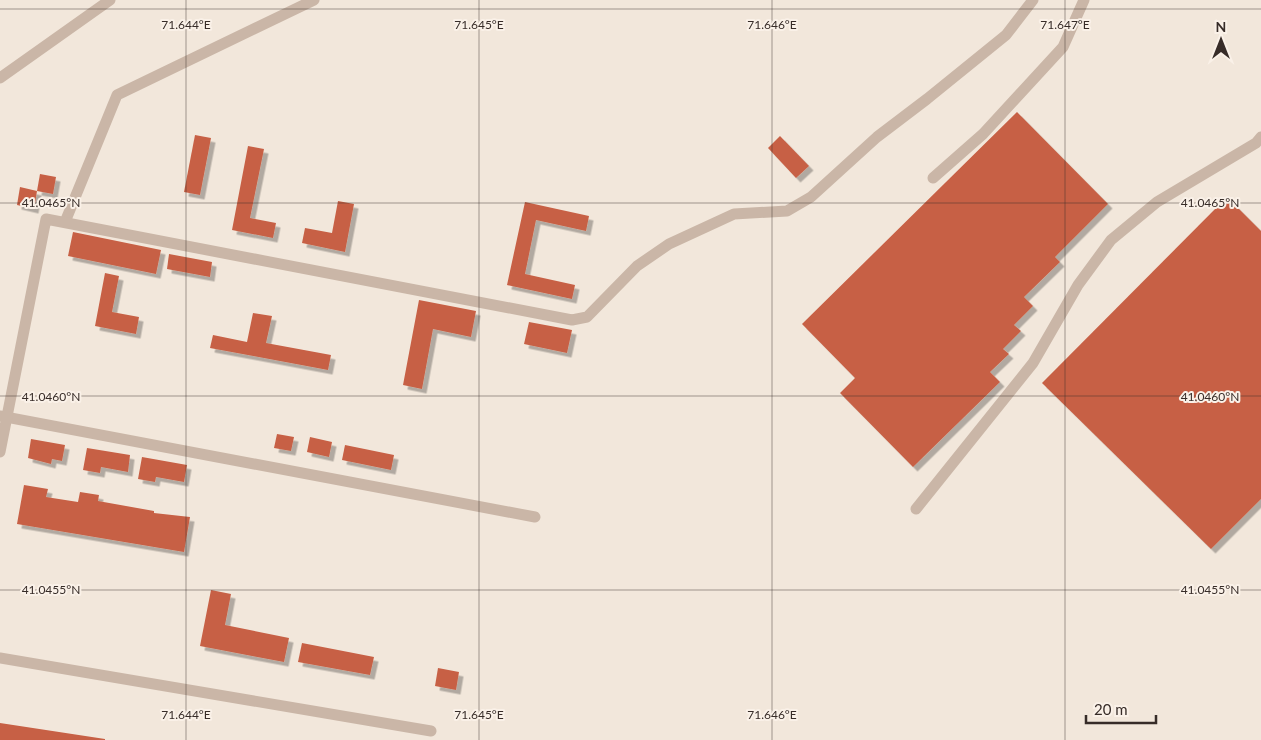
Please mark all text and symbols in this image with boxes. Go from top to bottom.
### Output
north arrow [1196,15,1246,65]
text: 71.644°E [161,17,211,32]
text: 71.645°E [454,17,504,32]
text: 71.646°E [747,17,797,32]
text: 71.647°E [1040,17,1090,32]
text: N [1216,18,1226,35]
text: 41.0465°N [22,195,80,210]
text: 41.0465°N [1181,195,1239,210]
text: 41.0460°N [22,389,80,404]
text: 41.0460°N [1181,389,1239,404]
text: 41.0455°N [22,582,80,597]
text: 41.0455°N [1181,582,1239,597]
scale bar [1086,692,1156,724]
text: 20 m [1094,700,1128,718]
text: 71.644°E [161,707,211,722]
text: 71.645°E [454,707,504,722]
text: 71.646°E [747,707,797,722]

